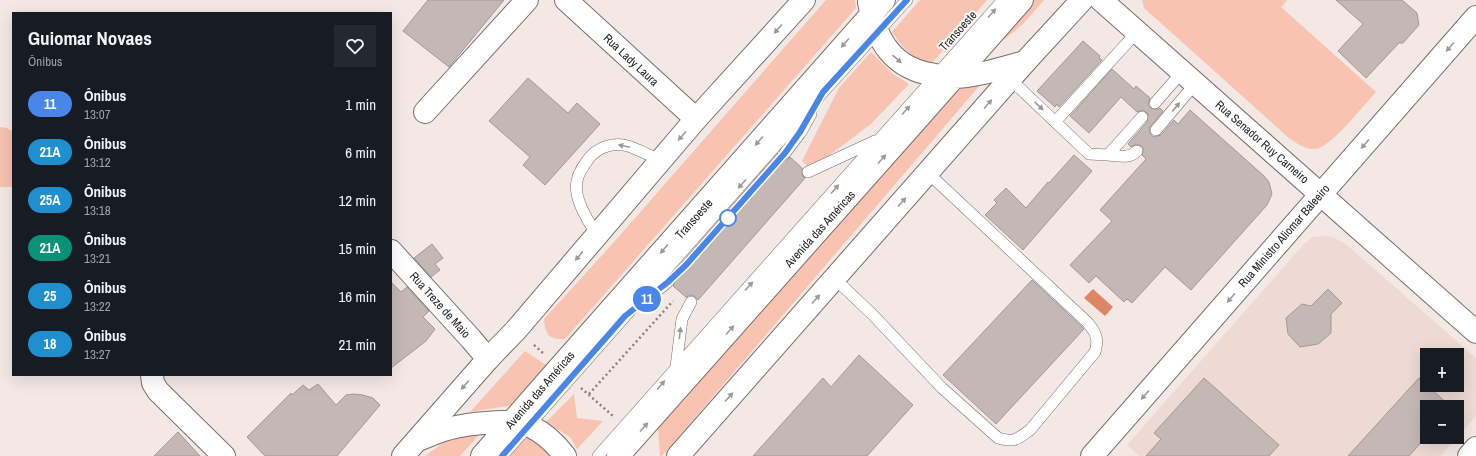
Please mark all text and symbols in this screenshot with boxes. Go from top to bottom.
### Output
street label: Transoeste [936,7,980,55]
one-way arrow [987,8,997,18]
one-way arrow [773,24,783,34]
text: Guiomar Novaes [28,25,152,51]
button: heart [334,25,376,67]
street label: Rua Lady Laura [600,30,662,90]
one-way arrow [841,38,850,49]
one-way arrow [1446,41,1455,52]
text: Ônibus [28,53,62,70]
one-way arrow [892,55,903,64]
text: Ônibus [84,85,126,106]
text: 1 min [345,94,376,115]
text: 11 [44,95,56,113]
street label: Rua Senador Ruy Carneiro [1212,97,1312,187]
one-way arrow [983,99,992,110]
one-way arrow [1033,101,1044,110]
one-way arrow [1171,101,1180,112]
text: 13:07 [84,106,111,123]
one-way arrow [901,106,910,115]
one-way arrow [677,130,686,141]
text: Ônibus [84,133,126,154]
one-way arrow [755,136,764,146]
one-way arrow [1360,139,1369,150]
text: 6 min [345,142,376,163]
text: 21A [39,143,61,161]
one-way arrow [618,143,630,149]
text: 13:12 [84,154,111,171]
one-way arrow [877,154,886,165]
one-way arrow [737,179,746,190]
text: Ônibus [84,181,126,202]
street label: Rua Ministro Aliomar Baleeiro [1235,181,1333,291]
one-way arrow [831,184,840,194]
street label: Avenida das Américas [780,187,859,272]
text: 12 min [338,190,376,211]
text: 25A [39,191,61,209]
street label: Transoeste [672,195,716,243]
one-way arrow [897,197,906,207]
text: 13:18 [84,202,111,219]
unlabelled marker [719,209,737,227]
text: Ônibus [84,229,126,250]
text: 15 min [338,238,376,259]
text: 21A [39,239,61,257]
one-way arrow [660,244,669,253]
text: 13:21 [84,250,111,267]
one-way arrow [575,251,584,261]
street label: Rua Treze de Maio [406,269,474,341]
text: Ônibus [84,277,126,298]
one-way arrow [744,281,753,291]
text: 16 min [338,286,376,307]
line badge: 11 [629,286,665,312]
text: 25 [44,287,56,305]
text: 11 [641,290,653,308]
one-way arrow [1226,292,1235,303]
one-way arrow [811,294,820,305]
text: 13:22 [84,298,111,315]
text: Ônibus [84,325,126,346]
one-way arrow [726,325,735,335]
one-way arrow [677,327,683,339]
text: 21 min [338,334,376,355]
text: 18 [44,335,56,353]
text: 13:27 [84,346,111,363]
street label: Avenida das Américas [501,348,578,433]
map controls [1420,348,1464,444]
button: + [1420,348,1464,392]
one-way arrow [656,379,665,390]
one-way arrow [461,380,470,390]
one-way arrow [725,391,734,402]
one-way arrow [1141,391,1150,400]
button: − [1420,400,1464,444]
one-way arrow [639,422,649,432]

